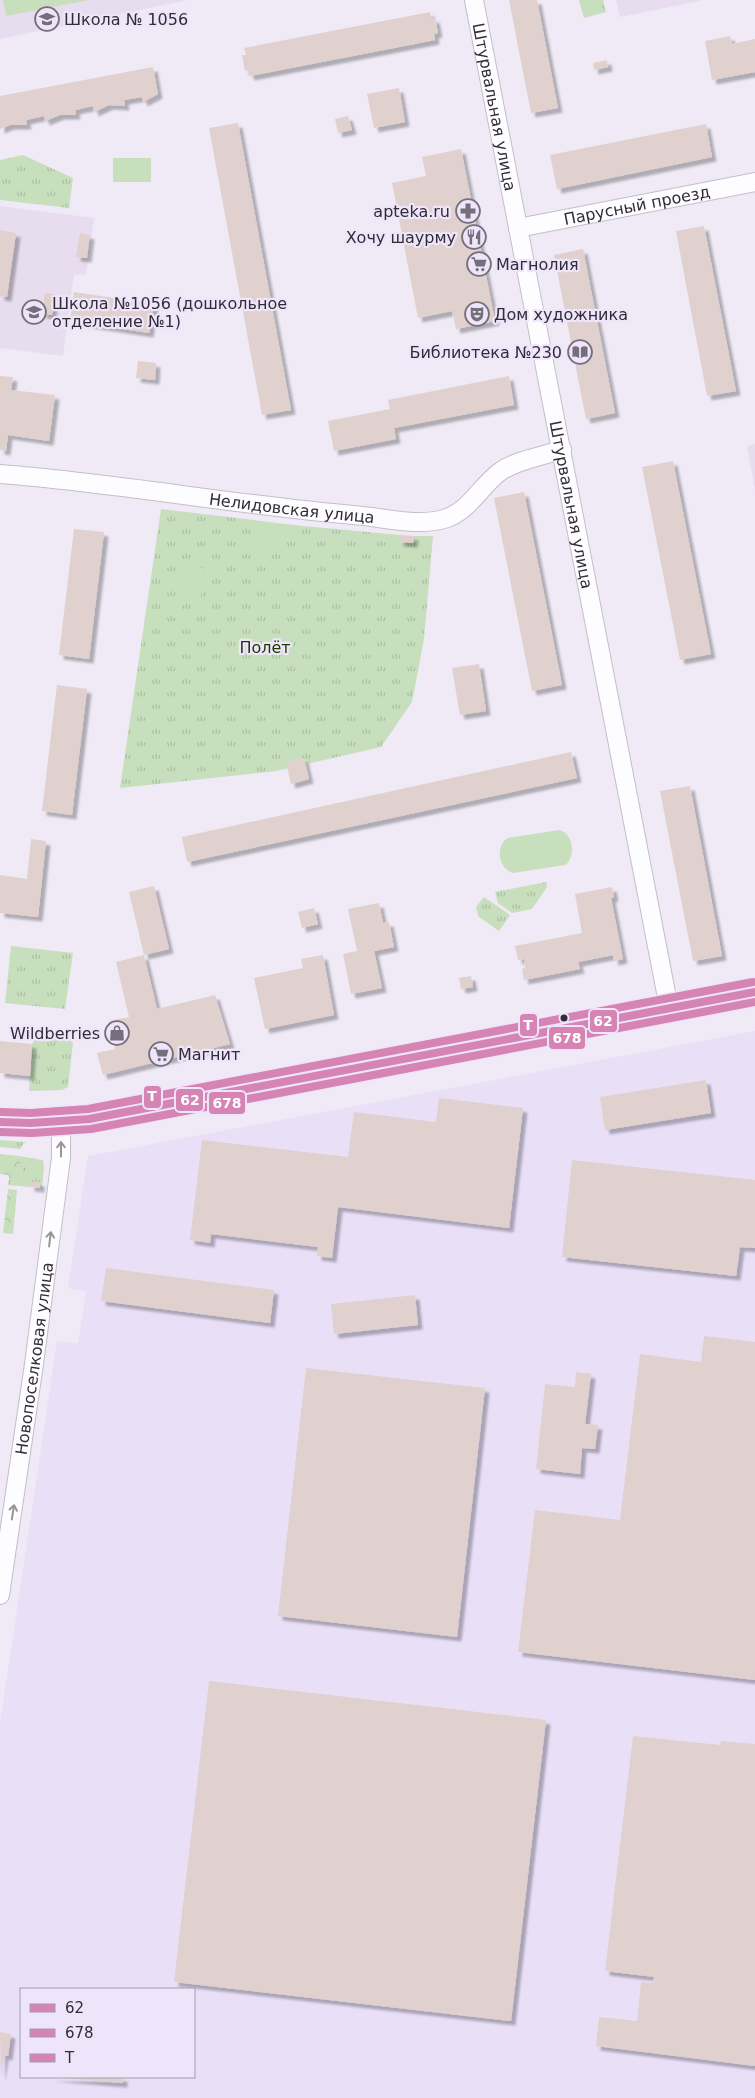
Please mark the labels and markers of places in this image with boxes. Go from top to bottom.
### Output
school or university icon: Школа № 1056 [34,6,60,32]
place label: Школа № 1056 [64,10,188,29]
pharmacy icon: apteka.ru [455,198,481,224]
place label: apteka.ru [373,202,450,221]
restaurant icon: Хочу шаурму [461,224,487,250]
place label: Хочу шаурму [346,228,456,247]
supermarket icon: Магнолия [466,251,492,277]
place label: Магнолия [496,255,579,274]
place label: Школа №1056 (дошкольное отделение №1) [52,294,287,331]
school or university icon: Школа №1056 (дошкольное отделение №1) [21,299,47,325]
theatre icon: Дом художника [464,301,490,327]
place label: Дом художника [494,305,628,324]
library icon: Библиотека №230 [567,339,593,365]
place label: Библиотека №230 [409,343,562,362]
unlabelled marker [559,1013,569,1023]
shop icon: Wildberries [104,1020,130,1046]
place label: Wildberries [10,1024,100,1043]
supermarket icon: Магнит [148,1041,174,1067]
place label: Магнит [178,1045,240,1064]

